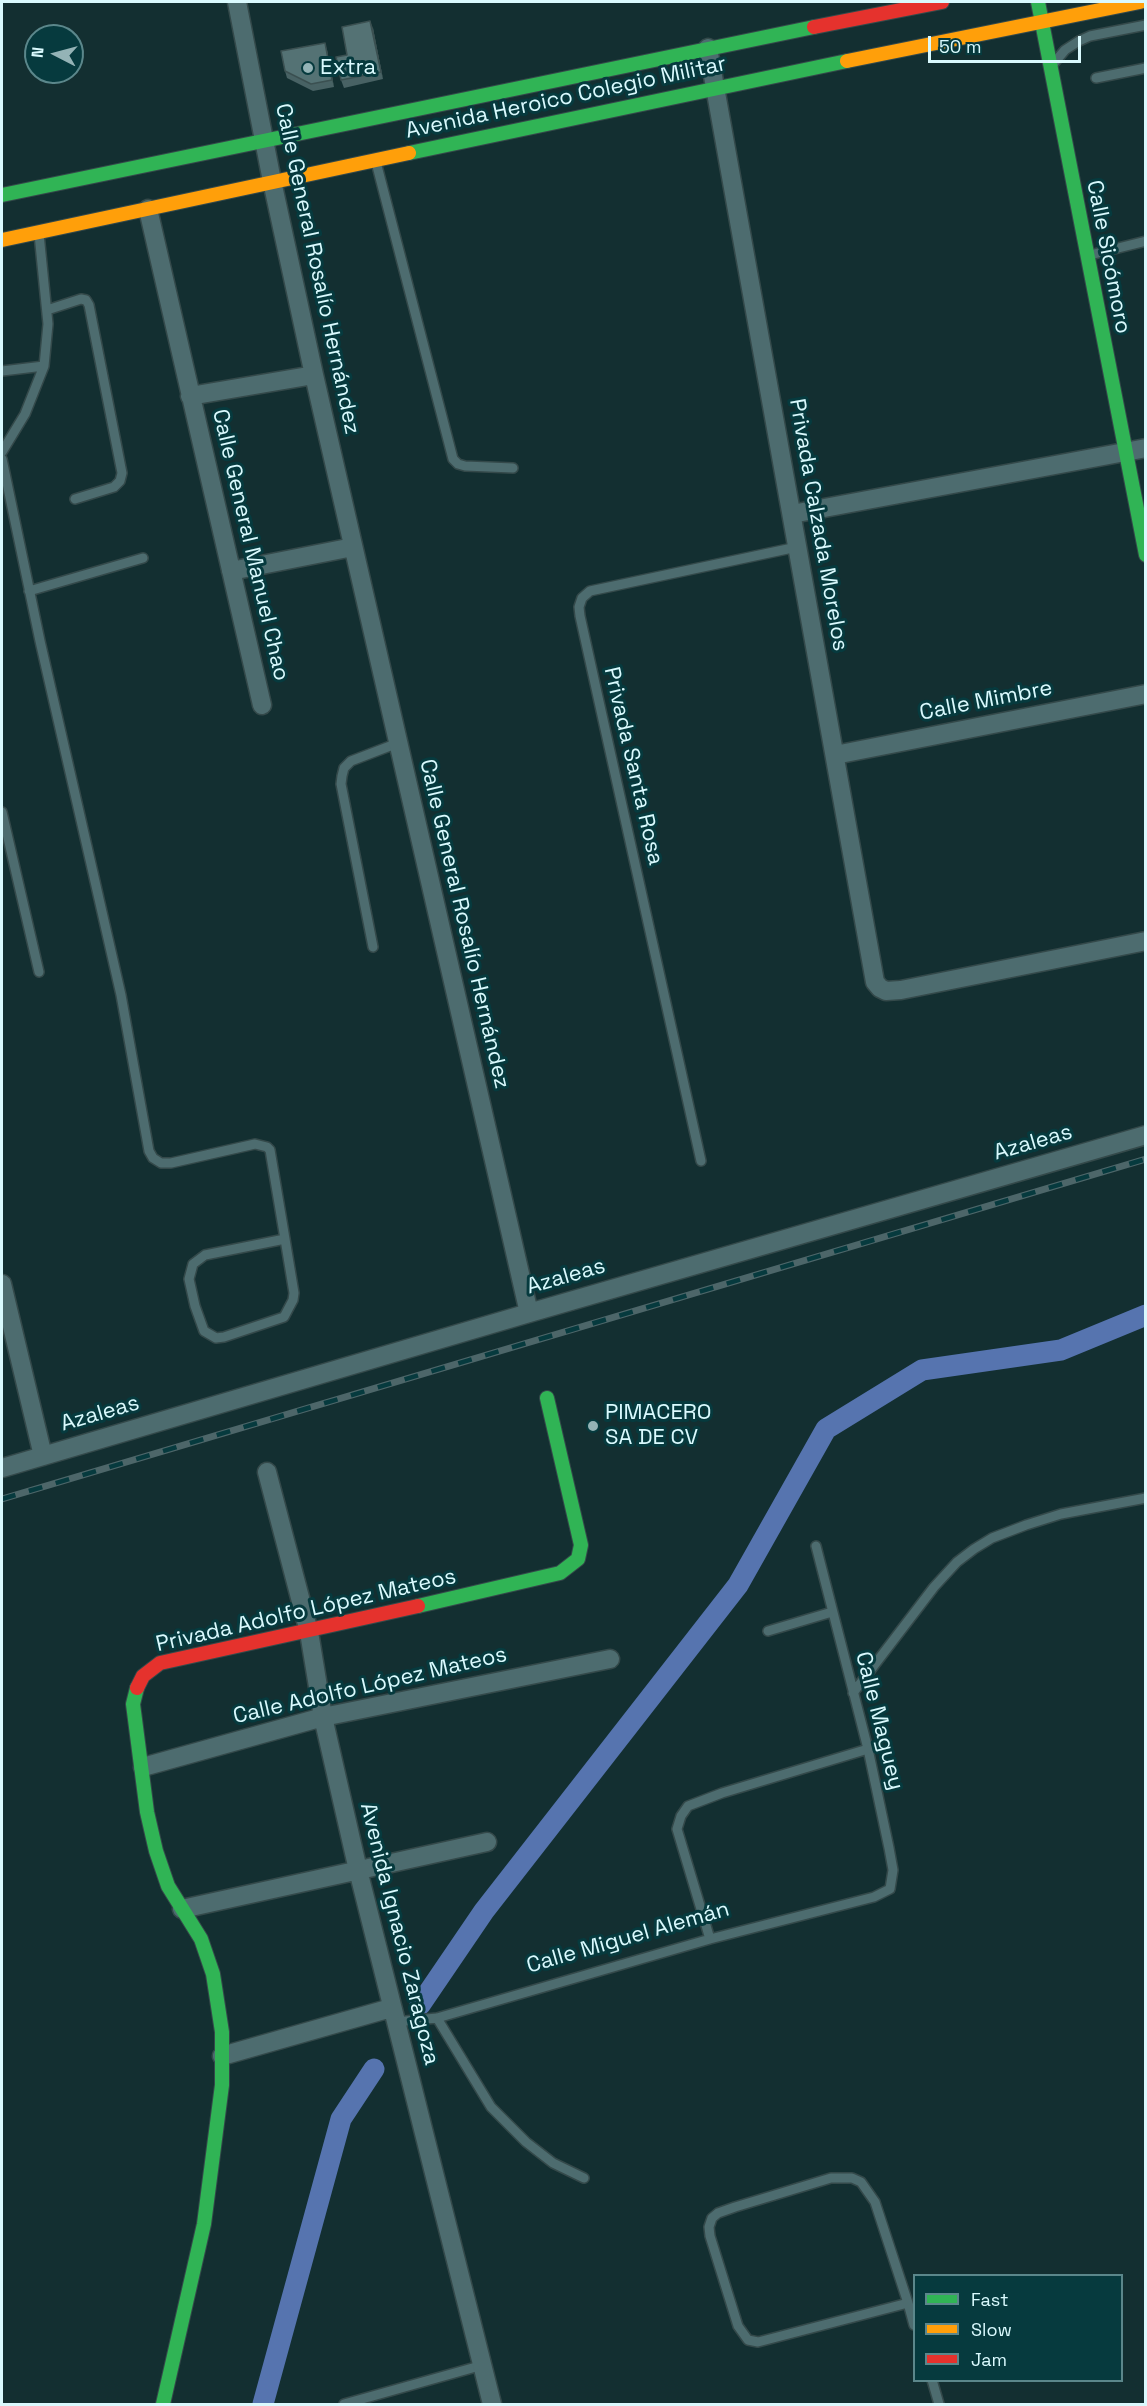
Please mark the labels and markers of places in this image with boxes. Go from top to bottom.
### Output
place label: Extra [320,55,376,81]
marker: Extra [301,61,315,75]
place label: PIMACERO SA DE CV [605,1400,711,1452]
marker: PIMACERO SA DE CV [586,1419,600,1433]

